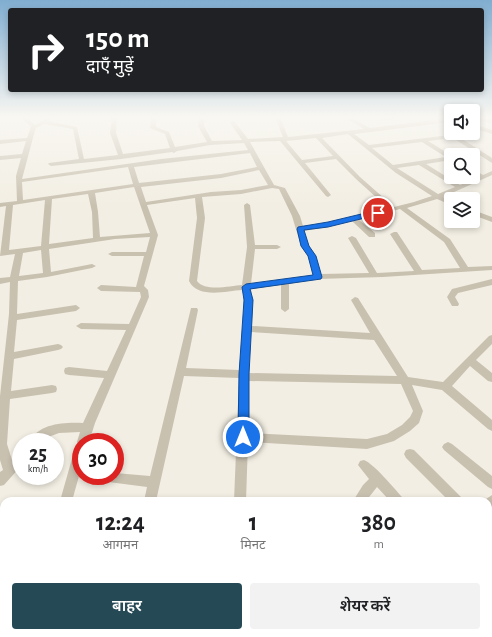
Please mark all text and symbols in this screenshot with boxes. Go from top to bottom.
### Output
icon: right [20,24,72,76]
text: 150 m [86,25,150,53]
text: दाएँ मुड़ें [86,58,134,76]
map controls [444,104,480,228]
button: sound [444,104,480,140]
button: search [444,148,480,184]
button: layers [444,192,480,228]
pin [361,196,395,230]
icon: arrive [367,202,389,224]
position arrow [222,416,264,458]
speed limit sign: 30 [72,433,124,485]
text: 25 [29,444,47,464]
text: km/h [28,464,48,474]
text: 12:24 [96,511,145,535]
text: 1 [249,511,257,535]
text: 380 [361,511,396,535]
text: m [374,538,384,551]
text: आगमन [103,539,138,552]
text: मिनट [241,539,266,552]
button: बाहर [12,583,242,629]
button: शेयर करें [250,583,480,629]

